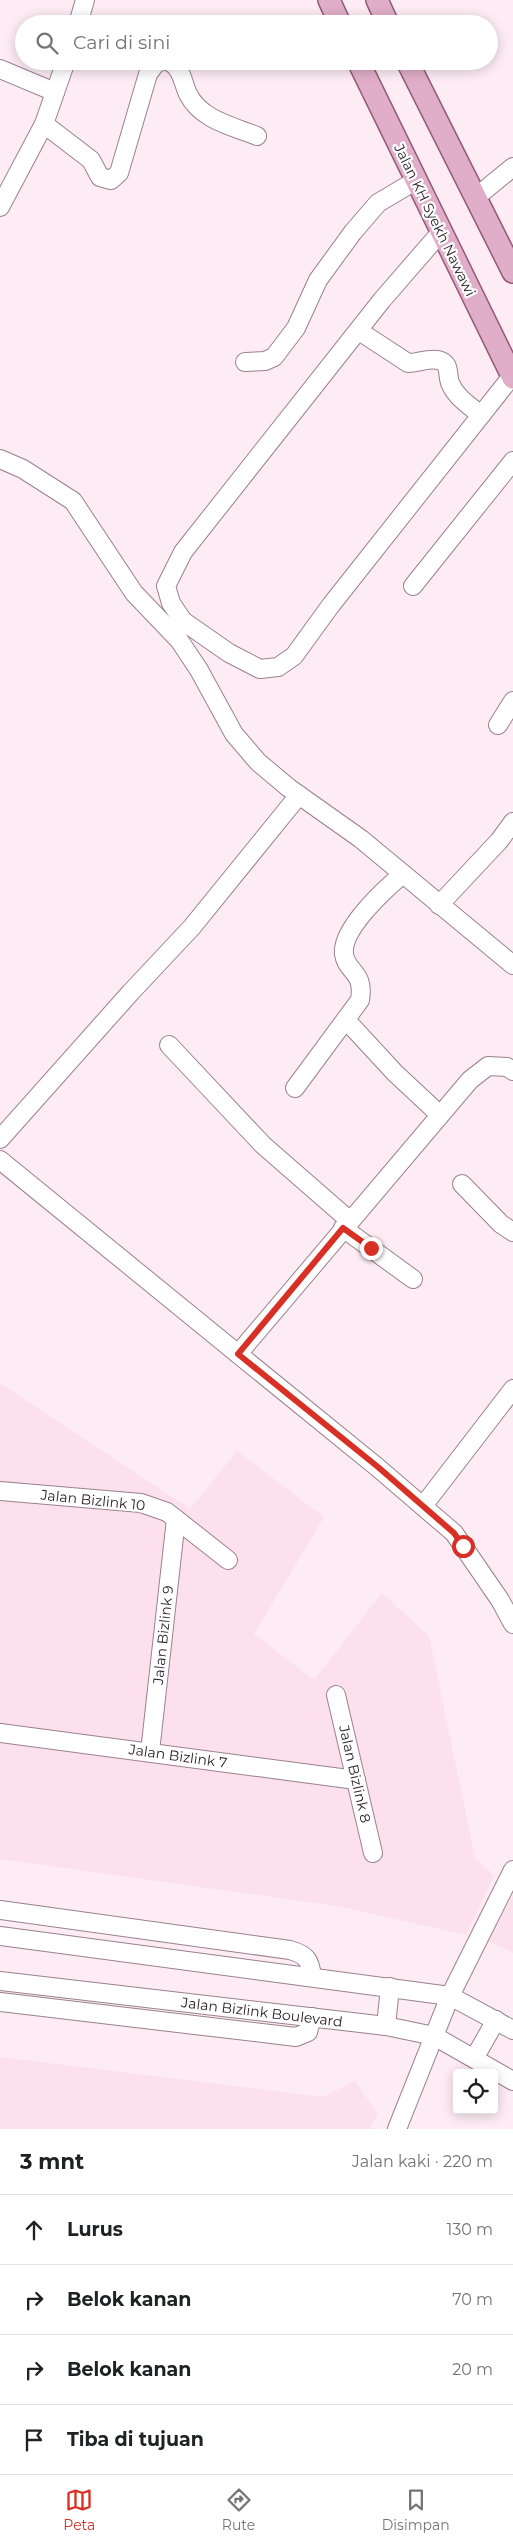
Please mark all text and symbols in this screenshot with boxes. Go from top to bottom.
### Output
search box [15,15,498,70]
icon: search [33,29,61,57]
text: Cari di sini [73,31,170,54]
street label: Jalan KH Syekh Nawawi [390,140,480,299]
route end [360,1237,383,1260]
street label: Jalan Bizlink 10 [39,1485,146,1514]
route start [452,1535,475,1558]
street label: Jalan Bizlink 9 [149,1585,177,1686]
street label: Jalan Bizlink 8 [335,1722,375,1825]
street label: Jalan Bizlink 7 [127,1740,228,1772]
street label: Jalan Bizlink Boulevard [179,1993,344,2031]
map controls [453,2069,498,2114]
button: locate [453,2069,498,2114]
text: 3 mnt [20,2149,84,2174]
text: Jalan kaki · 220 m [352,2152,493,2171]
icon: ahead [20,2216,48,2244]
text: Lurus [67,2218,123,2241]
text: 130 m [446,2220,493,2239]
icon: right [20,2286,48,2314]
text: Belok kanan [67,2288,191,2311]
text: 70 m [452,2290,493,2309]
icon: right [20,2356,48,2384]
text: Belok kanan [67,2358,191,2381]
text: 20 m [452,2360,493,2379]
icon: arrive [20,2426,48,2454]
text: Tiba di tujuan [67,2428,204,2451]
tab: Peta [63,2486,95,2534]
tab: Rute [222,2486,255,2534]
tab: Disimpan [382,2486,450,2534]

